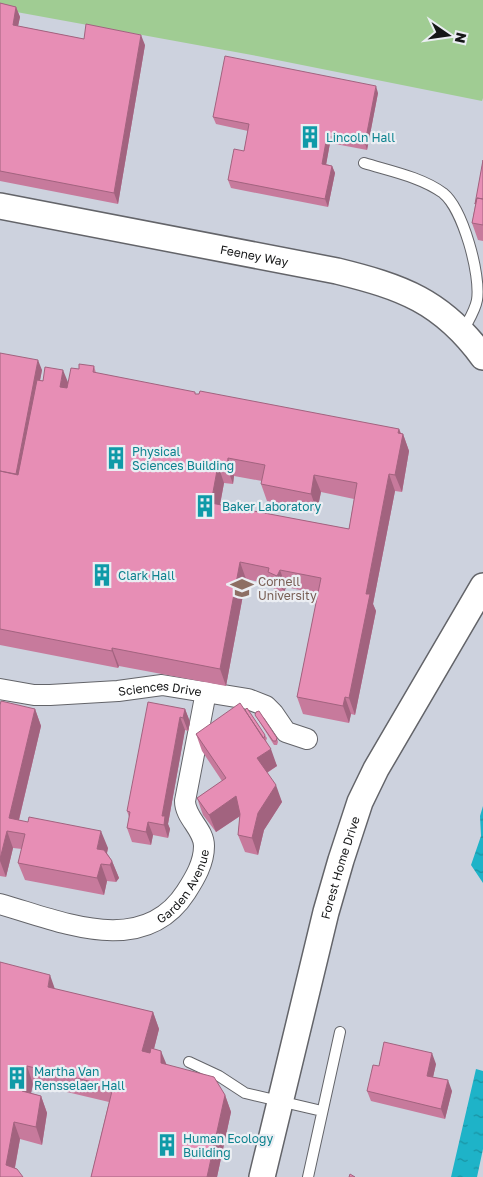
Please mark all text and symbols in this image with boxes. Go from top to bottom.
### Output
north arrow [423,10,473,60]
text: N [452,31,471,45]
building icon: Lincoln Hall [297,124,323,150]
place label: Lincoln Hall [326,130,395,145]
street label: Feeney Way [219,241,290,269]
place label: Physical Sciences Building [132,444,234,473]
building icon: Physical Sciences Building [103,445,129,471]
building icon: Baker Laboratory [192,493,218,519]
place label: Baker Laboratory [222,499,322,514]
building icon: Clark Hall [89,562,115,588]
place label: Clark Hall [118,568,175,583]
place label: Cornell University [258,574,317,603]
school or university icon: Cornell University [229,575,255,601]
street label: Sciences Drive [117,677,203,699]
street label: Forest Home Drive [317,814,362,921]
street label: Garden Avenue [153,848,211,926]
place label: Martha Van Rensselaer Hall [34,1064,125,1093]
building icon: Martha Van Rensselaer Hall [4,1065,30,1091]
place label: Human Ecology Building [183,1131,273,1160]
building icon: Human Ecology Building [154,1132,180,1158]

